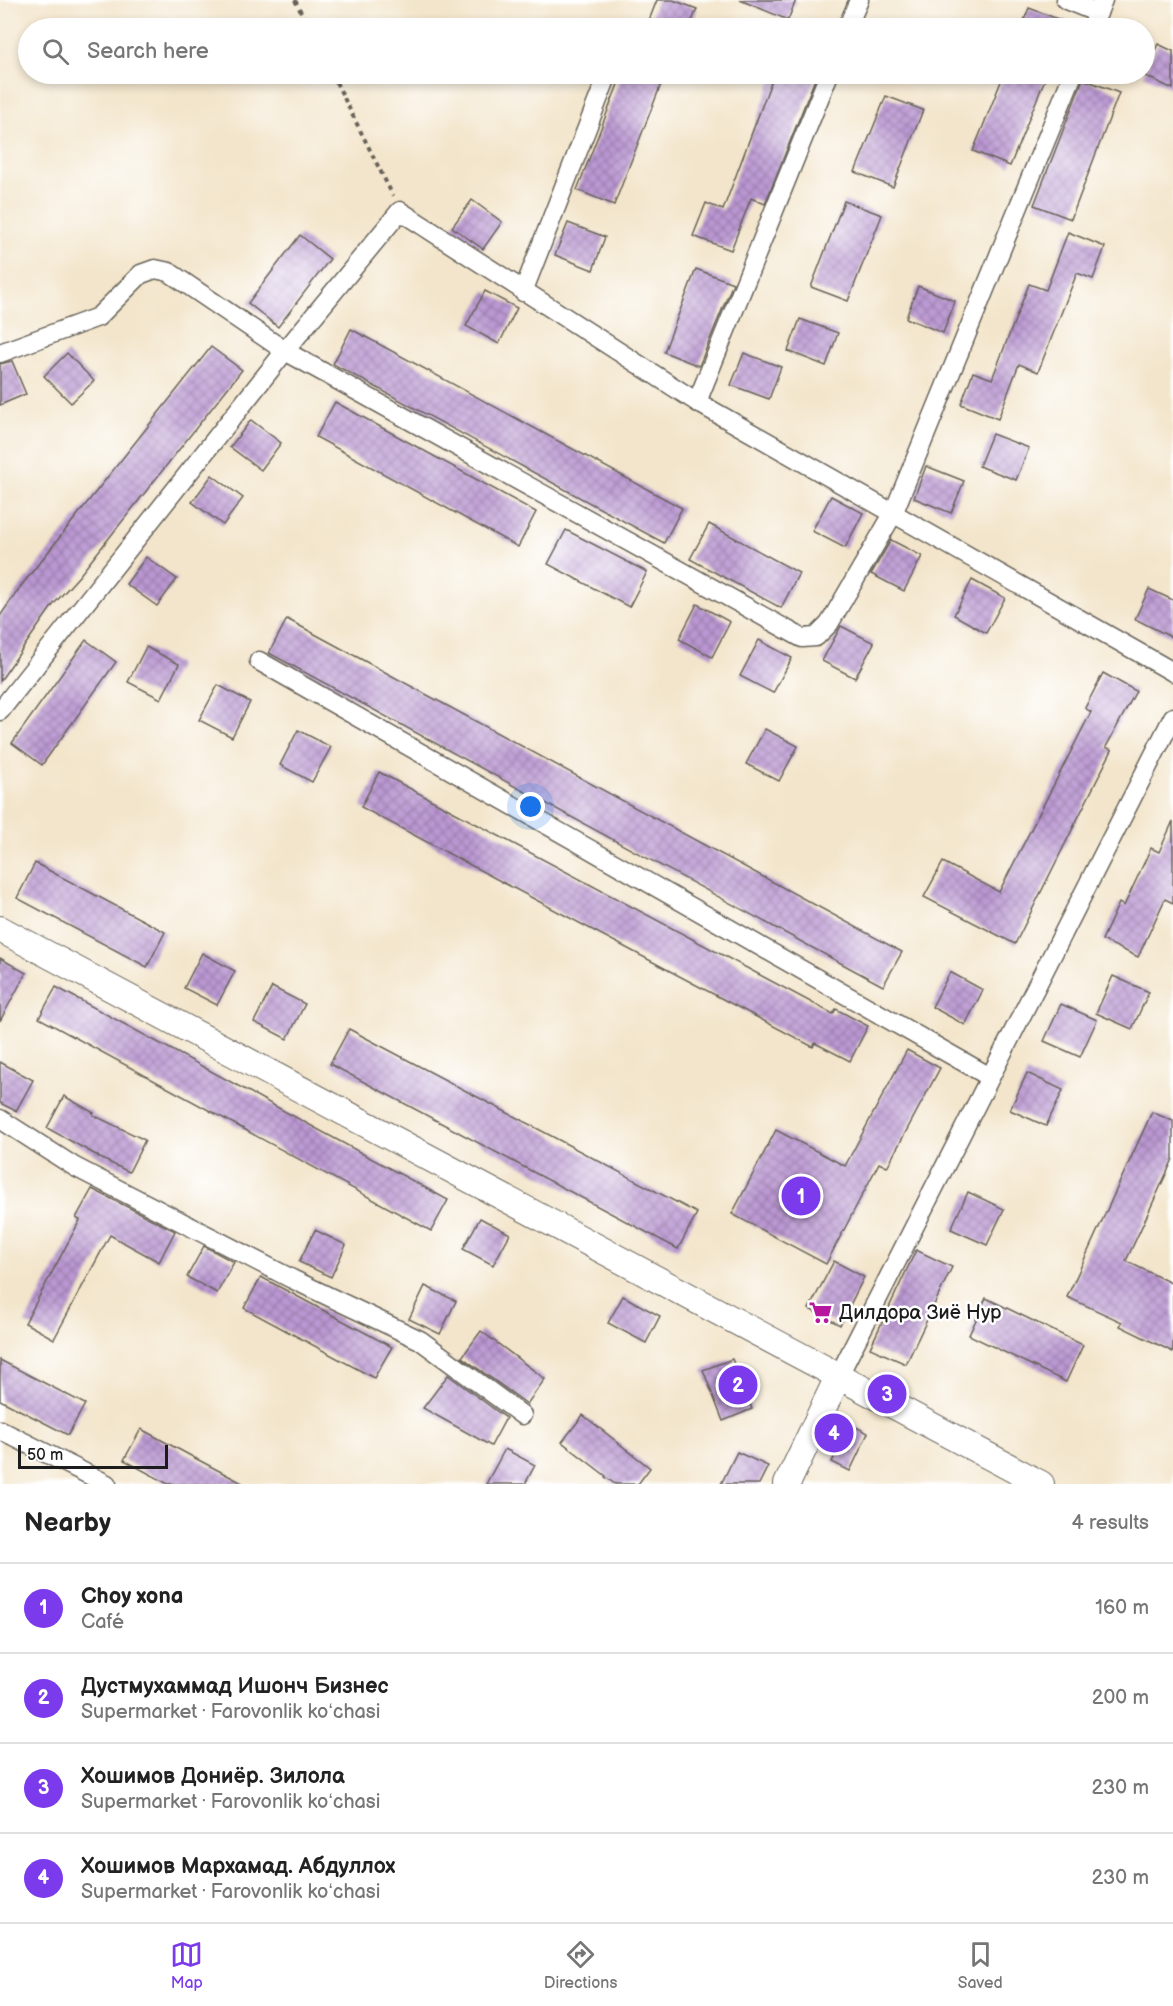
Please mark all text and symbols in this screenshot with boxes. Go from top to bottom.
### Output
search box [18,18,1155,84]
icon: search [39,35,72,68]
text: Search here [87,38,209,65]
your location [516,792,545,821]
pin: 1 [782,1174,820,1218]
supermarket icon: Дилдора Зиё Нур [808,1299,834,1325]
place label: Дилдора Зиё Нур [839,1301,1002,1325]
pin: 2 [718,1362,758,1408]
pin: 3 [868,1372,906,1416]
pin: 4 [814,1410,854,1456]
scale bar [18,1442,168,1470]
text: 50 m [27,1446,63,1465]
text: Nearby [24,1508,111,1539]
text: 4 results [1071,1511,1149,1535]
text: Choy xona [81,1583,183,1610]
text: 1 [39,1596,48,1620]
text: 160 m [1095,1596,1149,1620]
text: Café [81,1610,124,1634]
text: Дустмухаммад Ишонч Бизнес [81,1673,389,1700]
text: 2 [38,1686,49,1710]
text: 200 m [1092,1686,1149,1710]
text: Supermarket · Farovonlik koʻchasi [81,1700,380,1724]
text: Хошимов Дониёр. Зилола [81,1763,345,1790]
text: 3 [38,1776,49,1800]
text: 230 m [1092,1776,1149,1800]
text: Supermarket · Farovonlik koʻchasi [81,1790,380,1814]
text: Хошимов Мархамад. Абдуллох [81,1853,395,1880]
text: 4 [38,1866,49,1890]
text: 230 m [1092,1866,1149,1890]
text: Supermarket · Farovonlik koʻchasi [81,1880,380,1904]
tab: Map [170,1938,203,1993]
tab: Directions [544,1938,617,1993]
tab: Saved [958,1938,1003,1993]

